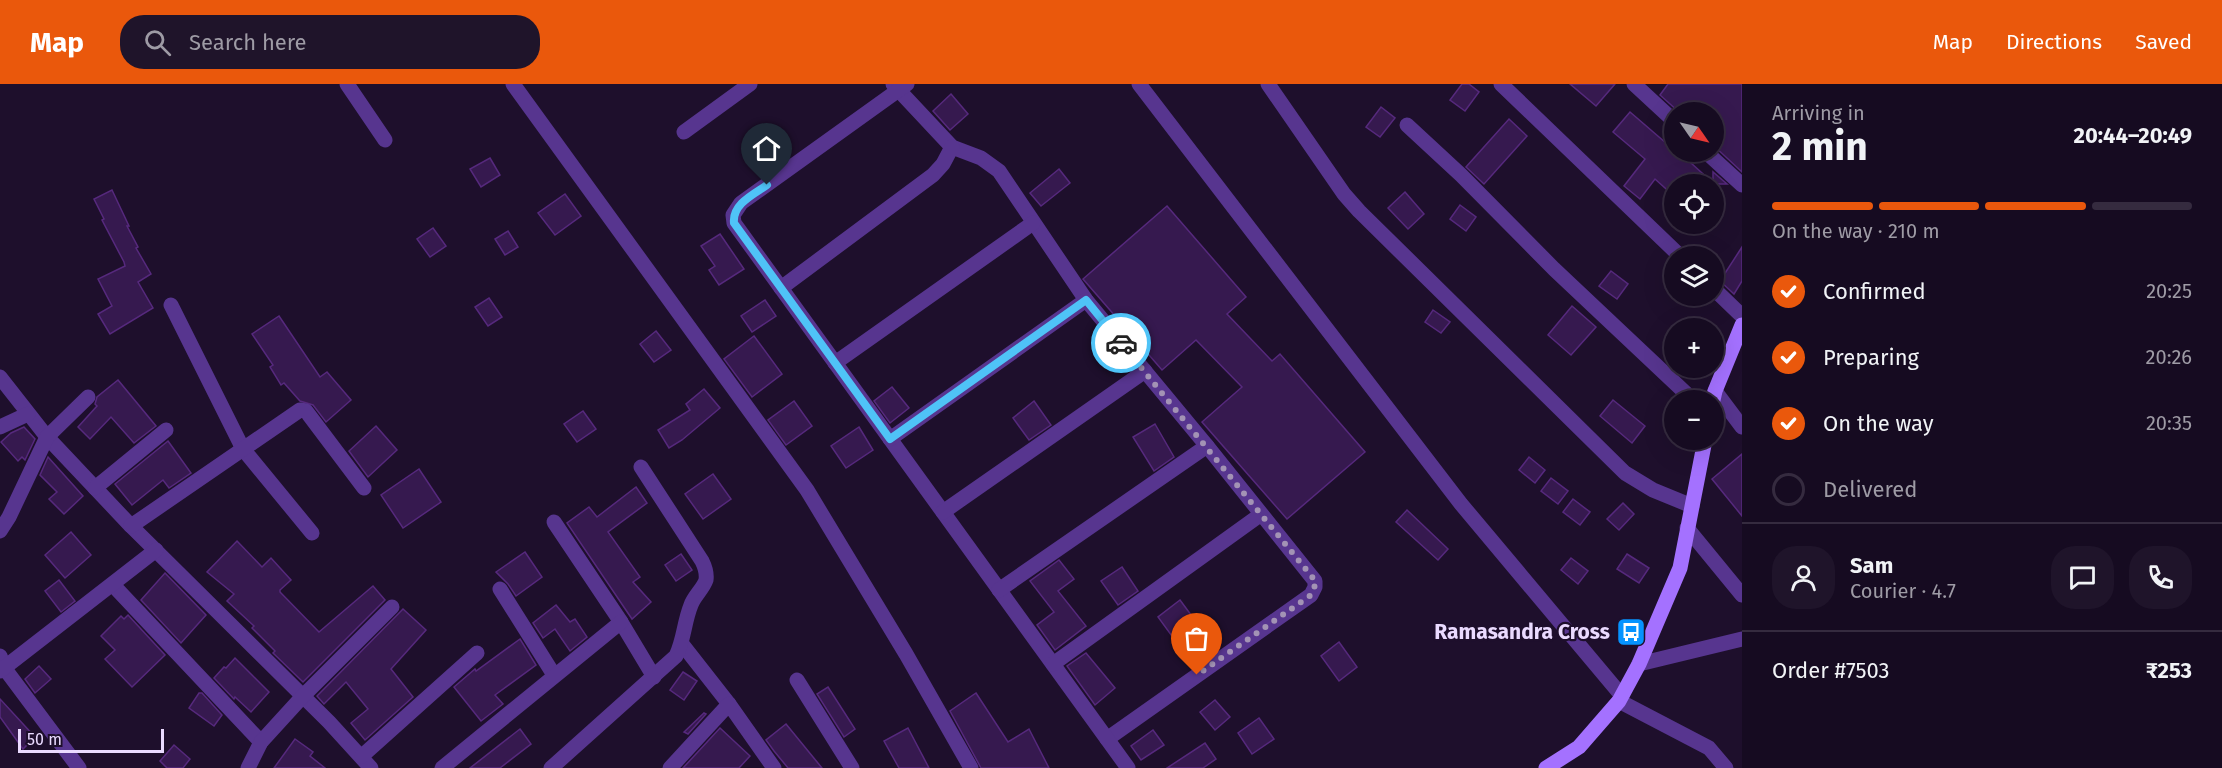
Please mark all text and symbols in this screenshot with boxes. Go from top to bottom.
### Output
search box [120,15,540,69]
text: Map [30,26,84,59]
icon: search [141,26,174,59]
text: Search here [189,29,307,56]
text: Map [1933,29,1973,55]
text: Directions [2006,29,2102,55]
text: Saved [2135,29,2192,55]
text: Arriving in [1772,101,1865,125]
north arrow [1664,102,1724,162]
map controls [1664,102,1724,450]
text: 20:44–20:49 [2074,122,2192,149]
pin [741,123,792,185]
text: 2 min [1772,124,1868,170]
icon: home [750,132,783,165]
button: locate [1664,174,1724,234]
text: On the way · 210 m [1772,219,1940,243]
button: layers [1664,246,1724,306]
icon: check [1772,275,1805,308]
text: Confirmed [1823,278,1926,305]
text: 20:25 [2146,279,2192,303]
courier [1091,313,1151,373]
button: + [1664,318,1724,378]
icon: car [1105,327,1138,360]
icon: check [1772,341,1805,374]
text: Preparing [1823,344,1919,371]
text: 20:26 [2146,345,2192,369]
button: − [1664,390,1724,450]
icon: check [1772,407,1805,440]
text: On the way [1823,410,1934,437]
text: 20:35 [2146,411,2192,435]
text: Delivered [1823,476,1918,503]
button: person [1772,546,1835,609]
button: chat [2051,546,2114,609]
button: phone [2129,546,2192,609]
text: Sam [1850,552,1893,579]
text: Courier · 4.7 [1850,579,1956,603]
pin [1171,613,1222,675]
bus stop icon: Ramasandra Cross [1615,616,1647,648]
place label: Ramasandra Cross [1434,619,1610,645]
icon: bag [1180,622,1213,655]
text: Order #7503 [1772,657,1890,684]
text: ₹253 [2146,657,2192,684]
scale bar [18,726,164,754]
text: 50 m [27,730,62,749]

